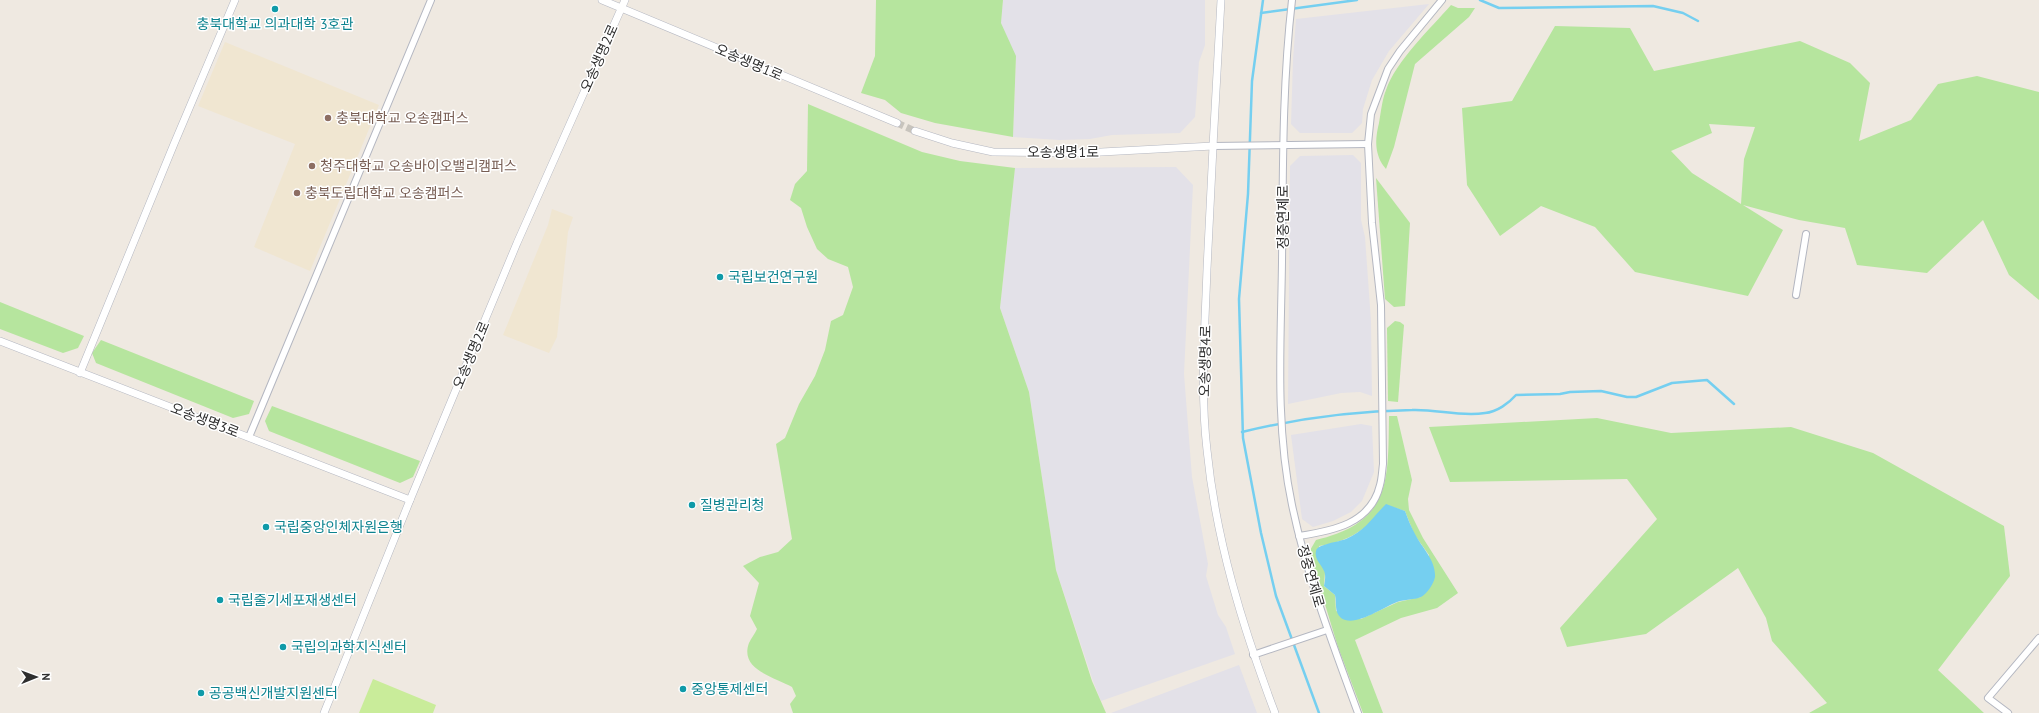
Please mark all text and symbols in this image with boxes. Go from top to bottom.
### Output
marker: 충북대학교 의과대학 3호관 [270,4,280,14]
place label: 충북대학교 의과대학 3호관 [197,15,354,33]
street label: 오송생명2로 [576,21,622,95]
street label: 오송생명1로 [712,40,786,84]
place label: 충북대학교 오송캠퍼스 [336,109,469,127]
marker: 충북대학교 오송캠퍼스 [323,113,333,123]
street label: 오송생명1로 [1027,143,1099,161]
place label: 청주대학교 오송바이오밸리캠퍼스 [320,157,517,175]
marker: 청주대학교 오송바이오밸리캠퍼스 [307,161,317,171]
place label: 충북도립대학교 오송캠퍼스 [305,184,463,202]
street label: 정중연제로 [1274,185,1292,249]
marker: 충북도립대학교 오송캠퍼스 [292,188,302,198]
place label: 국립보건연구원 [728,268,818,286]
marker: 국립보건연구원 [715,272,725,282]
street label: 오송생명2로 [449,318,493,392]
street label: 오송생명4로 [1195,325,1215,397]
street label: 오송생명3로 [168,399,242,441]
place label: 질병관리청 [700,496,764,514]
marker: 질병관리청 [687,500,697,510]
place label: 국립중앙인체자원은행 [274,518,403,536]
marker: 국립중앙인체자원은행 [261,522,271,532]
street label: 정중연제로 [1293,543,1329,610]
place label: 국립줄기세포재생센터 [228,591,357,609]
marker: 국립줄기세포재생센터 [215,595,225,605]
place label: 국립의과학지식센터 [291,638,407,656]
marker: 국립의과학지식센터 [278,642,288,652]
north arrow [16,657,56,697]
text: N [39,673,53,681]
place label: 중앙통제센터 [691,680,768,698]
place label: 공공백신개발지원센터 [209,684,338,702]
marker: 중앙통제센터 [678,684,688,694]
marker: 공공백신개발지원센터 [196,688,206,698]

